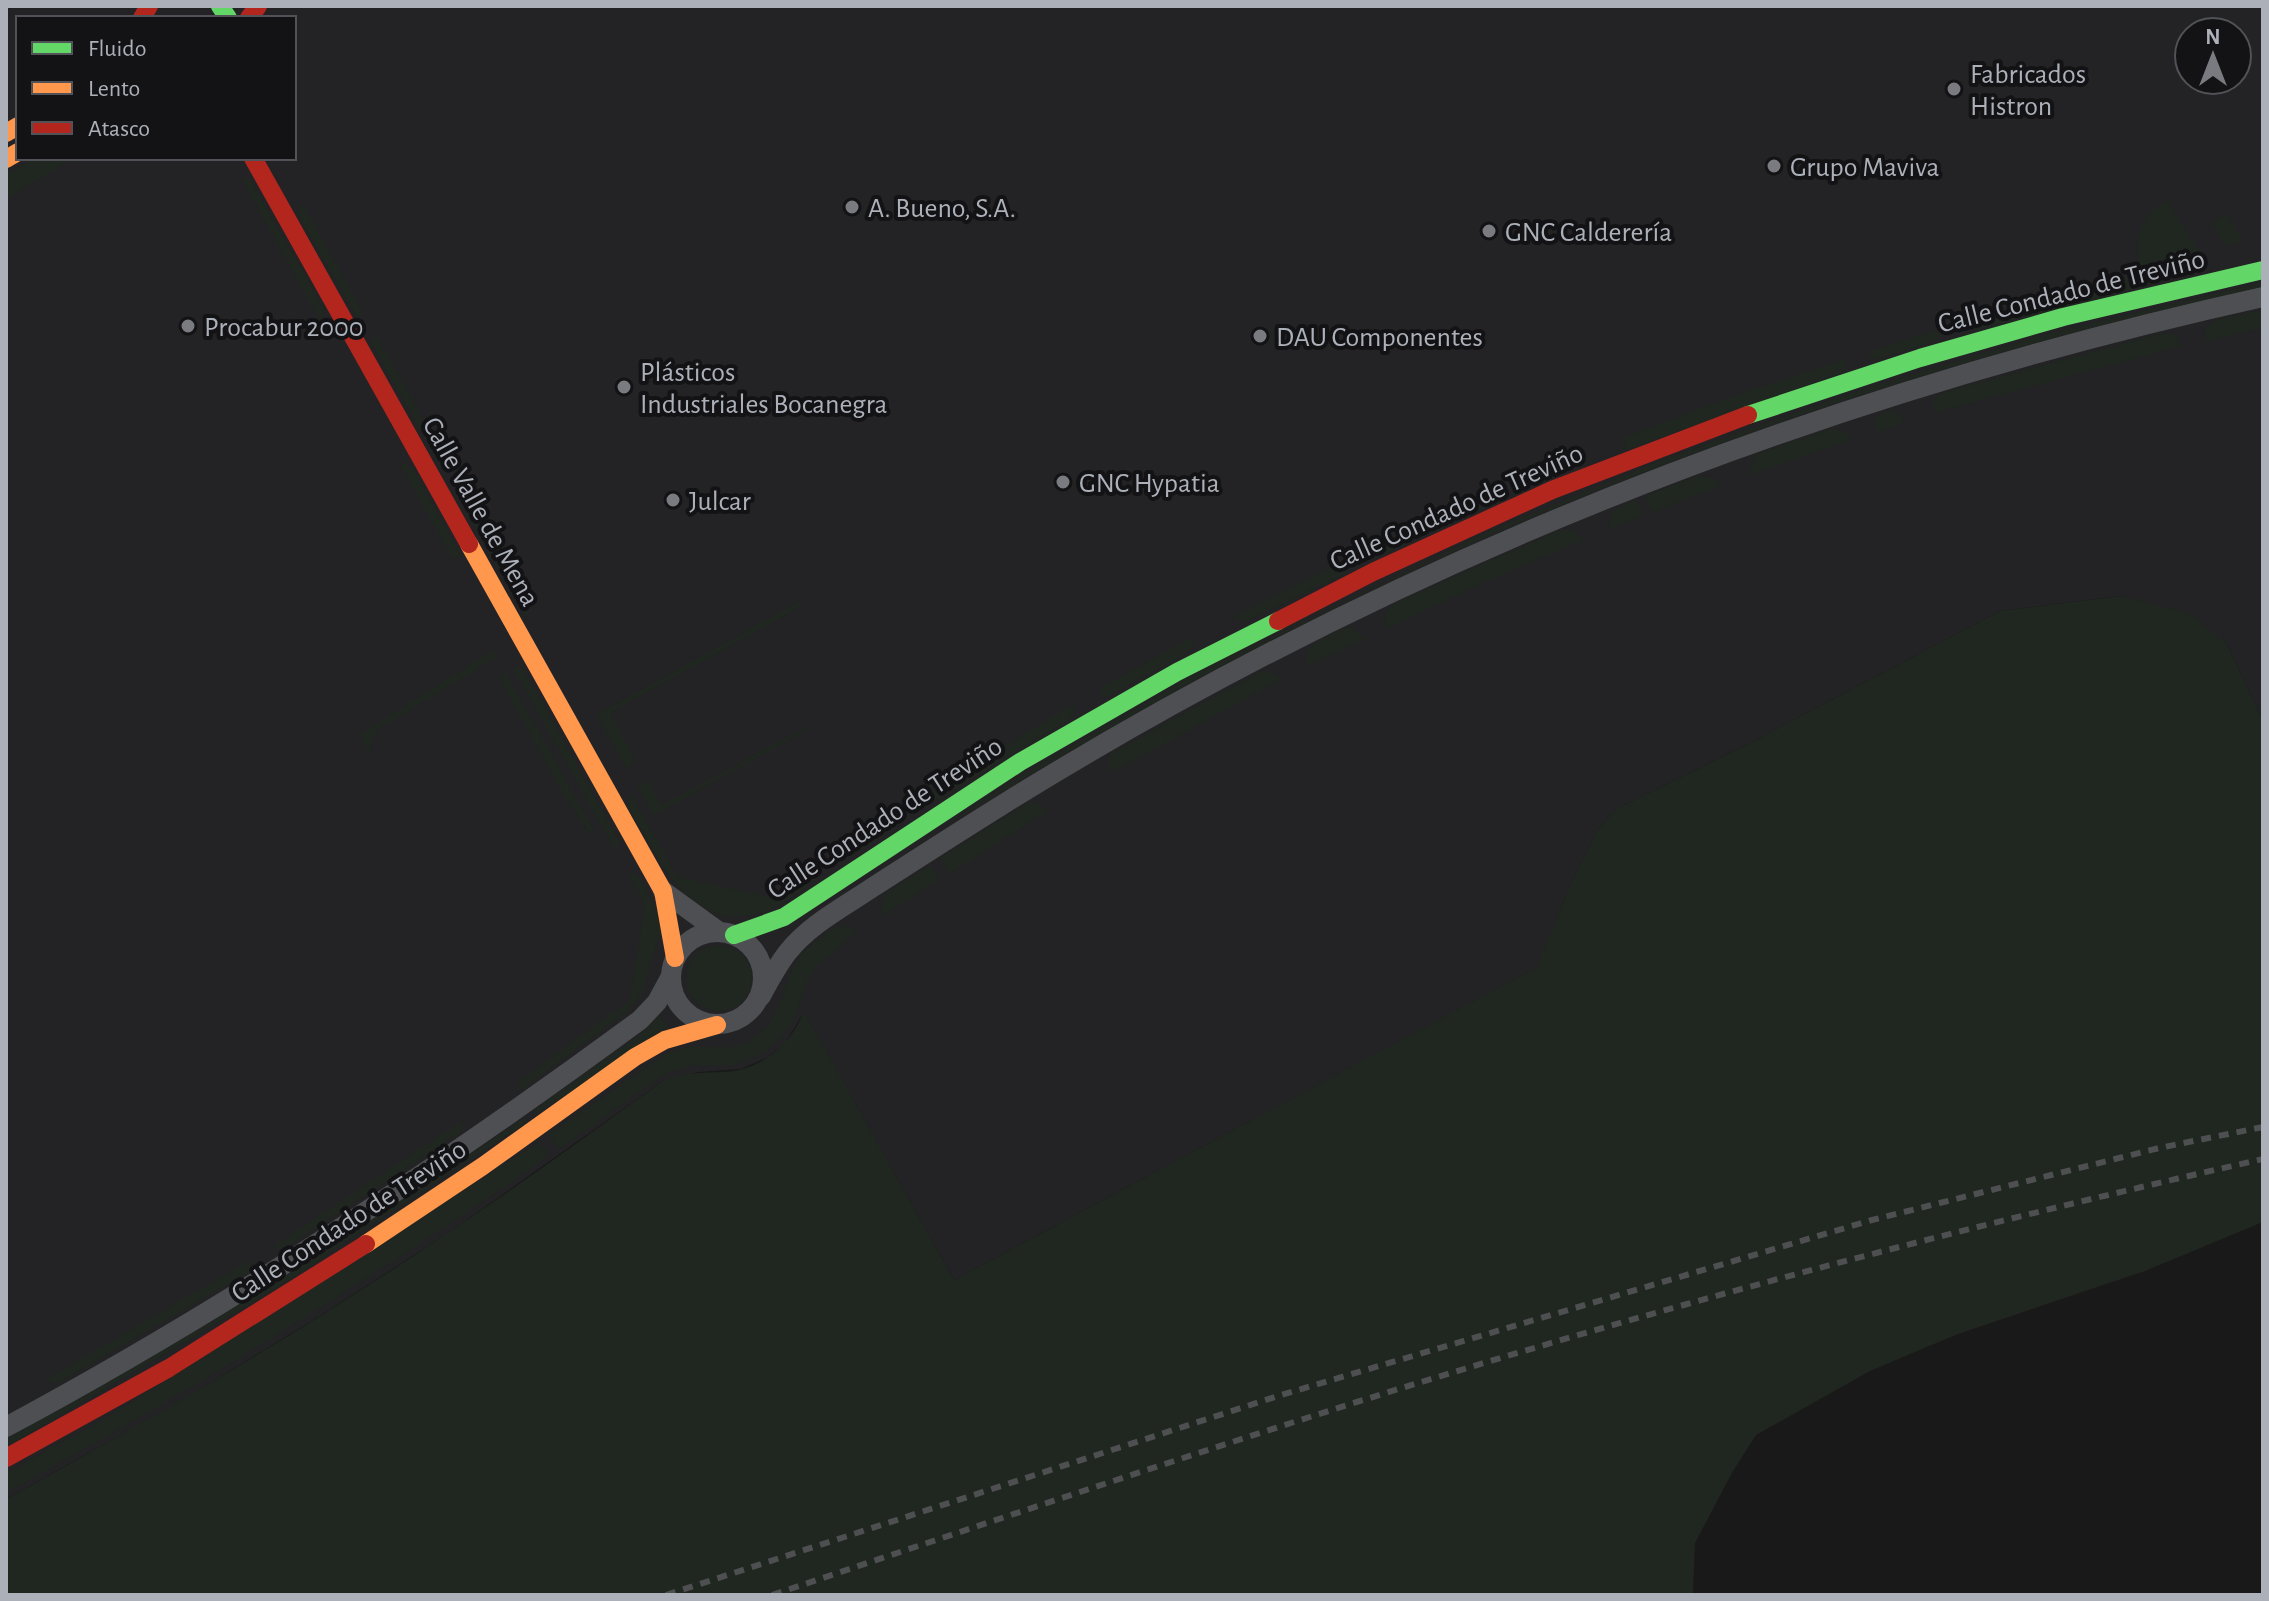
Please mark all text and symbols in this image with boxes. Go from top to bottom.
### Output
legend [16,16,296,160]
north arrow [2173,16,2253,96]
text: N [2205,26,2221,48]
text: Fluido [88,37,147,61]
place label: Fabricados Histron [1970,61,2086,121]
text: Lento [88,77,140,101]
marker: Fabricados Histron [1945,80,1963,98]
text: Atasco [88,117,150,141]
place label: Grupo Maviva [1790,154,1940,182]
marker: Grupo Maviva [1765,157,1783,175]
place label: A. Bueno, S.A. [868,195,1016,223]
marker: A. Bueno, S.A. [843,198,861,216]
place label: GNC Calderería [1505,219,1672,247]
marker: GNC Calderería [1480,222,1498,240]
street label: Calle Condado de Treviño [1935,245,2208,339]
place label: Procabur 2000 [204,314,364,342]
marker: Procabur 2000 [179,317,197,335]
place label: DAU Componentes [1276,324,1483,352]
marker: DAU Componentes [1251,327,1269,345]
place label: Plásticos Industriales Bocanegra [640,359,887,419]
marker: Plásticos Industriales Bocanegra [615,378,633,396]
street label: Calle Valle de Mena [417,413,544,611]
street label: Calle Condado de Treviño [1326,439,1588,576]
place label: GNC Hypatia [1079,470,1220,498]
marker: GNC Hypatia [1054,473,1072,491]
place label: Julcar [689,488,751,516]
marker: Julcar [664,491,682,509]
street label: Calle Condado de Treviño [763,732,1008,905]
street label: Calle Condado de Treviño [227,1135,472,1308]

